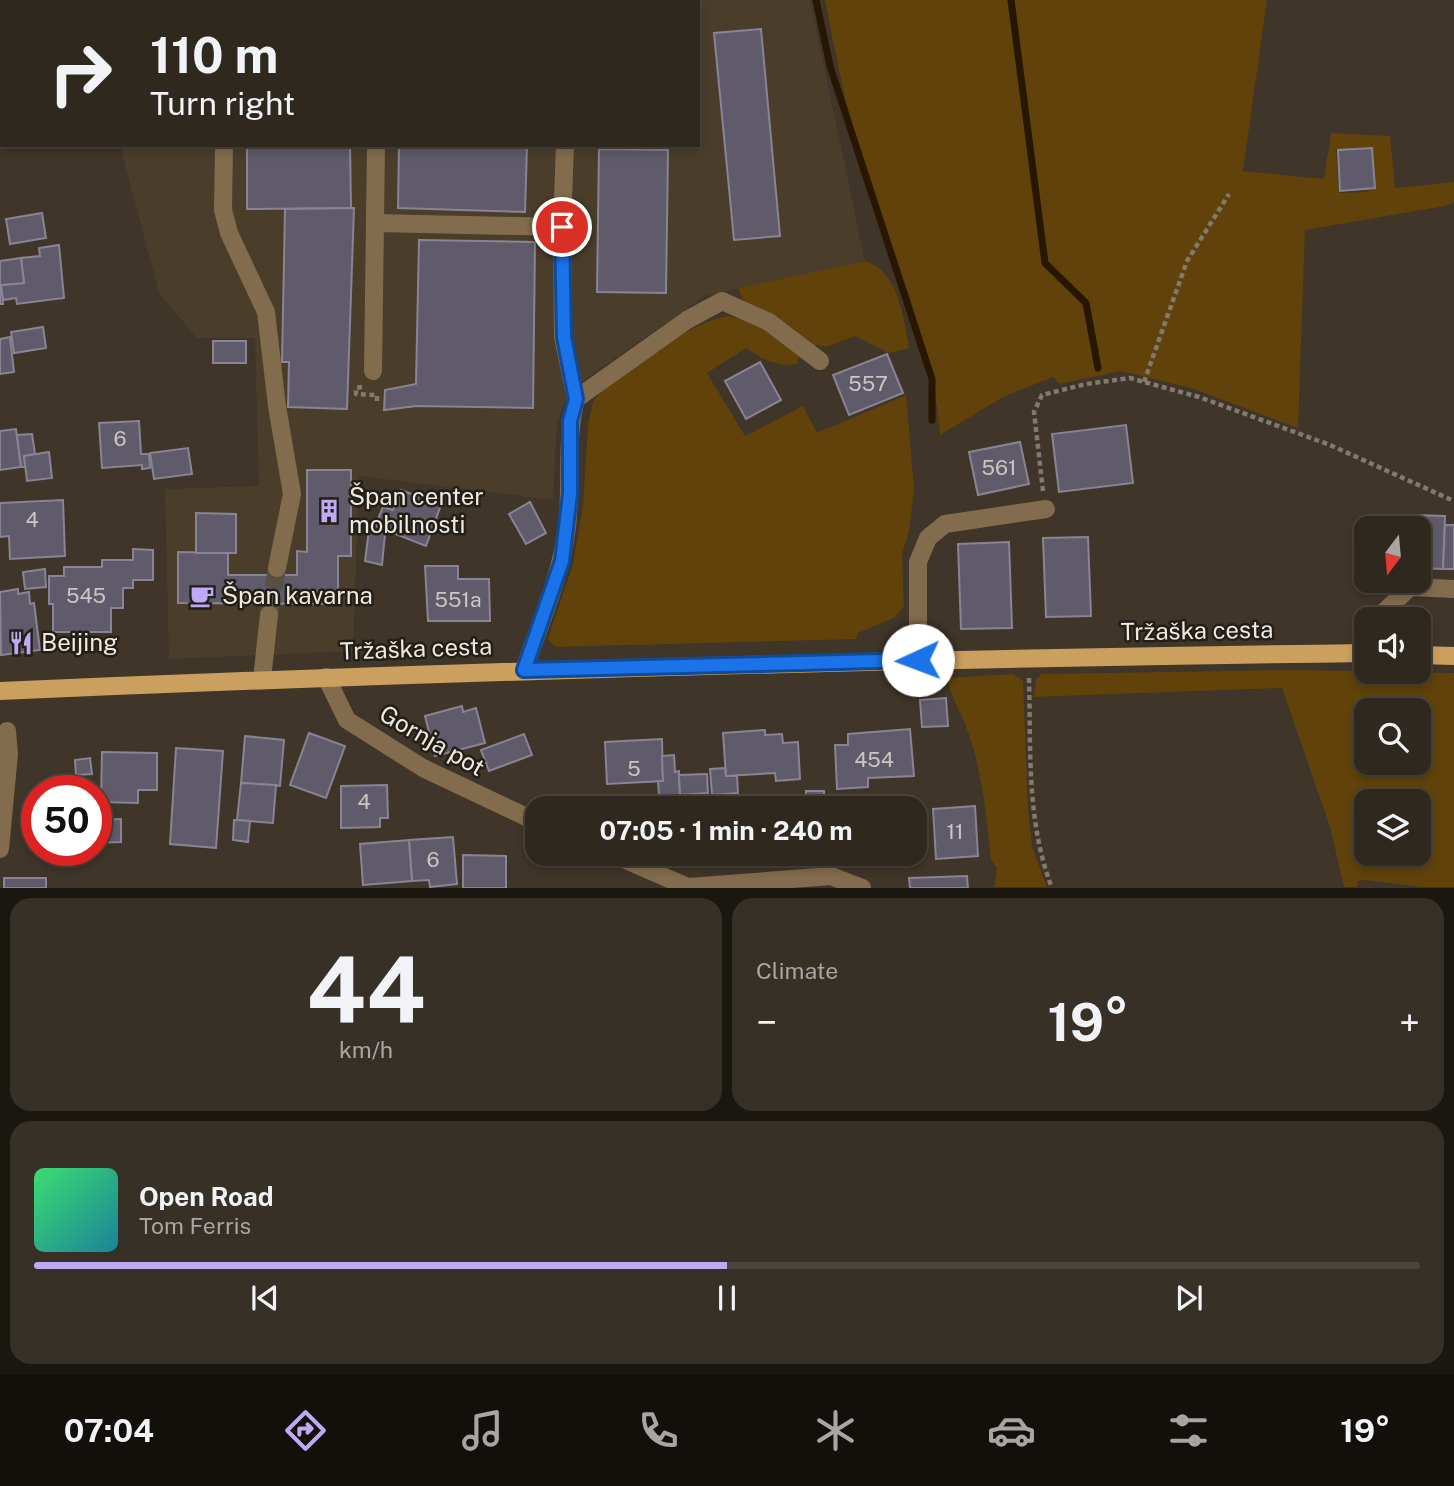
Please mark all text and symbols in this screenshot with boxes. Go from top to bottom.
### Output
text: 110 m [150,26,278,84]
icon: right [35,28,126,119]
text: Turn right [150,85,295,122]
pin [532,197,592,257]
icon: arrive [543,208,581,246]
house number: 557 [848,371,888,396]
house number: 6 [113,426,127,451]
house number: 561 [981,455,1017,480]
place label: Špan center mobilnosti [349,482,484,538]
building icon: Špan center mobilnosti [315,497,343,525]
house number: 4 [25,507,39,532]
north arrow [1354,516,1432,593]
map controls [1354,516,1431,866]
place label: Špan kavarna [222,581,373,609]
cafe icon: Špan kavarna [188,582,216,610]
house number: 545 [66,583,106,608]
house number: 551a [434,587,482,612]
button: sound [1354,607,1431,684]
street label: Tržaška cesta [1120,615,1274,645]
position arrow [881,623,955,697]
place label: Beijing [41,628,118,656]
restaurant icon: Beijing [7,629,35,657]
street label: Tržaška cesta [339,631,493,665]
button: search [1354,698,1431,775]
street label: Gornja pot [375,699,490,781]
house number: 454 [854,747,894,772]
house number: 5 [627,756,641,781]
speed limit sign: 50 [21,775,112,866]
house number: 4 [357,789,371,814]
button: layers [1354,789,1431,866]
text: 07:05 · 1 min · 240 m [600,815,852,846]
house number: 11 [946,819,964,844]
house number: 6 [426,847,440,872]
text: 44 [306,937,426,1043]
text: Climate [756,957,838,984]
text: 19° [1047,992,1129,1053]
text: − [756,1000,777,1045]
text: + [1399,1000,1420,1045]
text: km/h [339,1036,393,1063]
text: Open Road [139,1181,274,1212]
text: Tom Ferris [139,1212,251,1239]
icon: previous [246,1279,284,1317]
icon: pause [708,1279,746,1317]
icon: next [1170,1279,1208,1317]
icon: directions [281,1406,330,1455]
icon: music [458,1406,507,1455]
icon: phone [634,1406,683,1455]
icon: climate [811,1406,860,1455]
icon: car [987,1406,1036,1455]
icon: filters [1164,1406,1213,1455]
text: 07:04 [64,1412,154,1449]
text: 19° [1340,1412,1390,1449]

